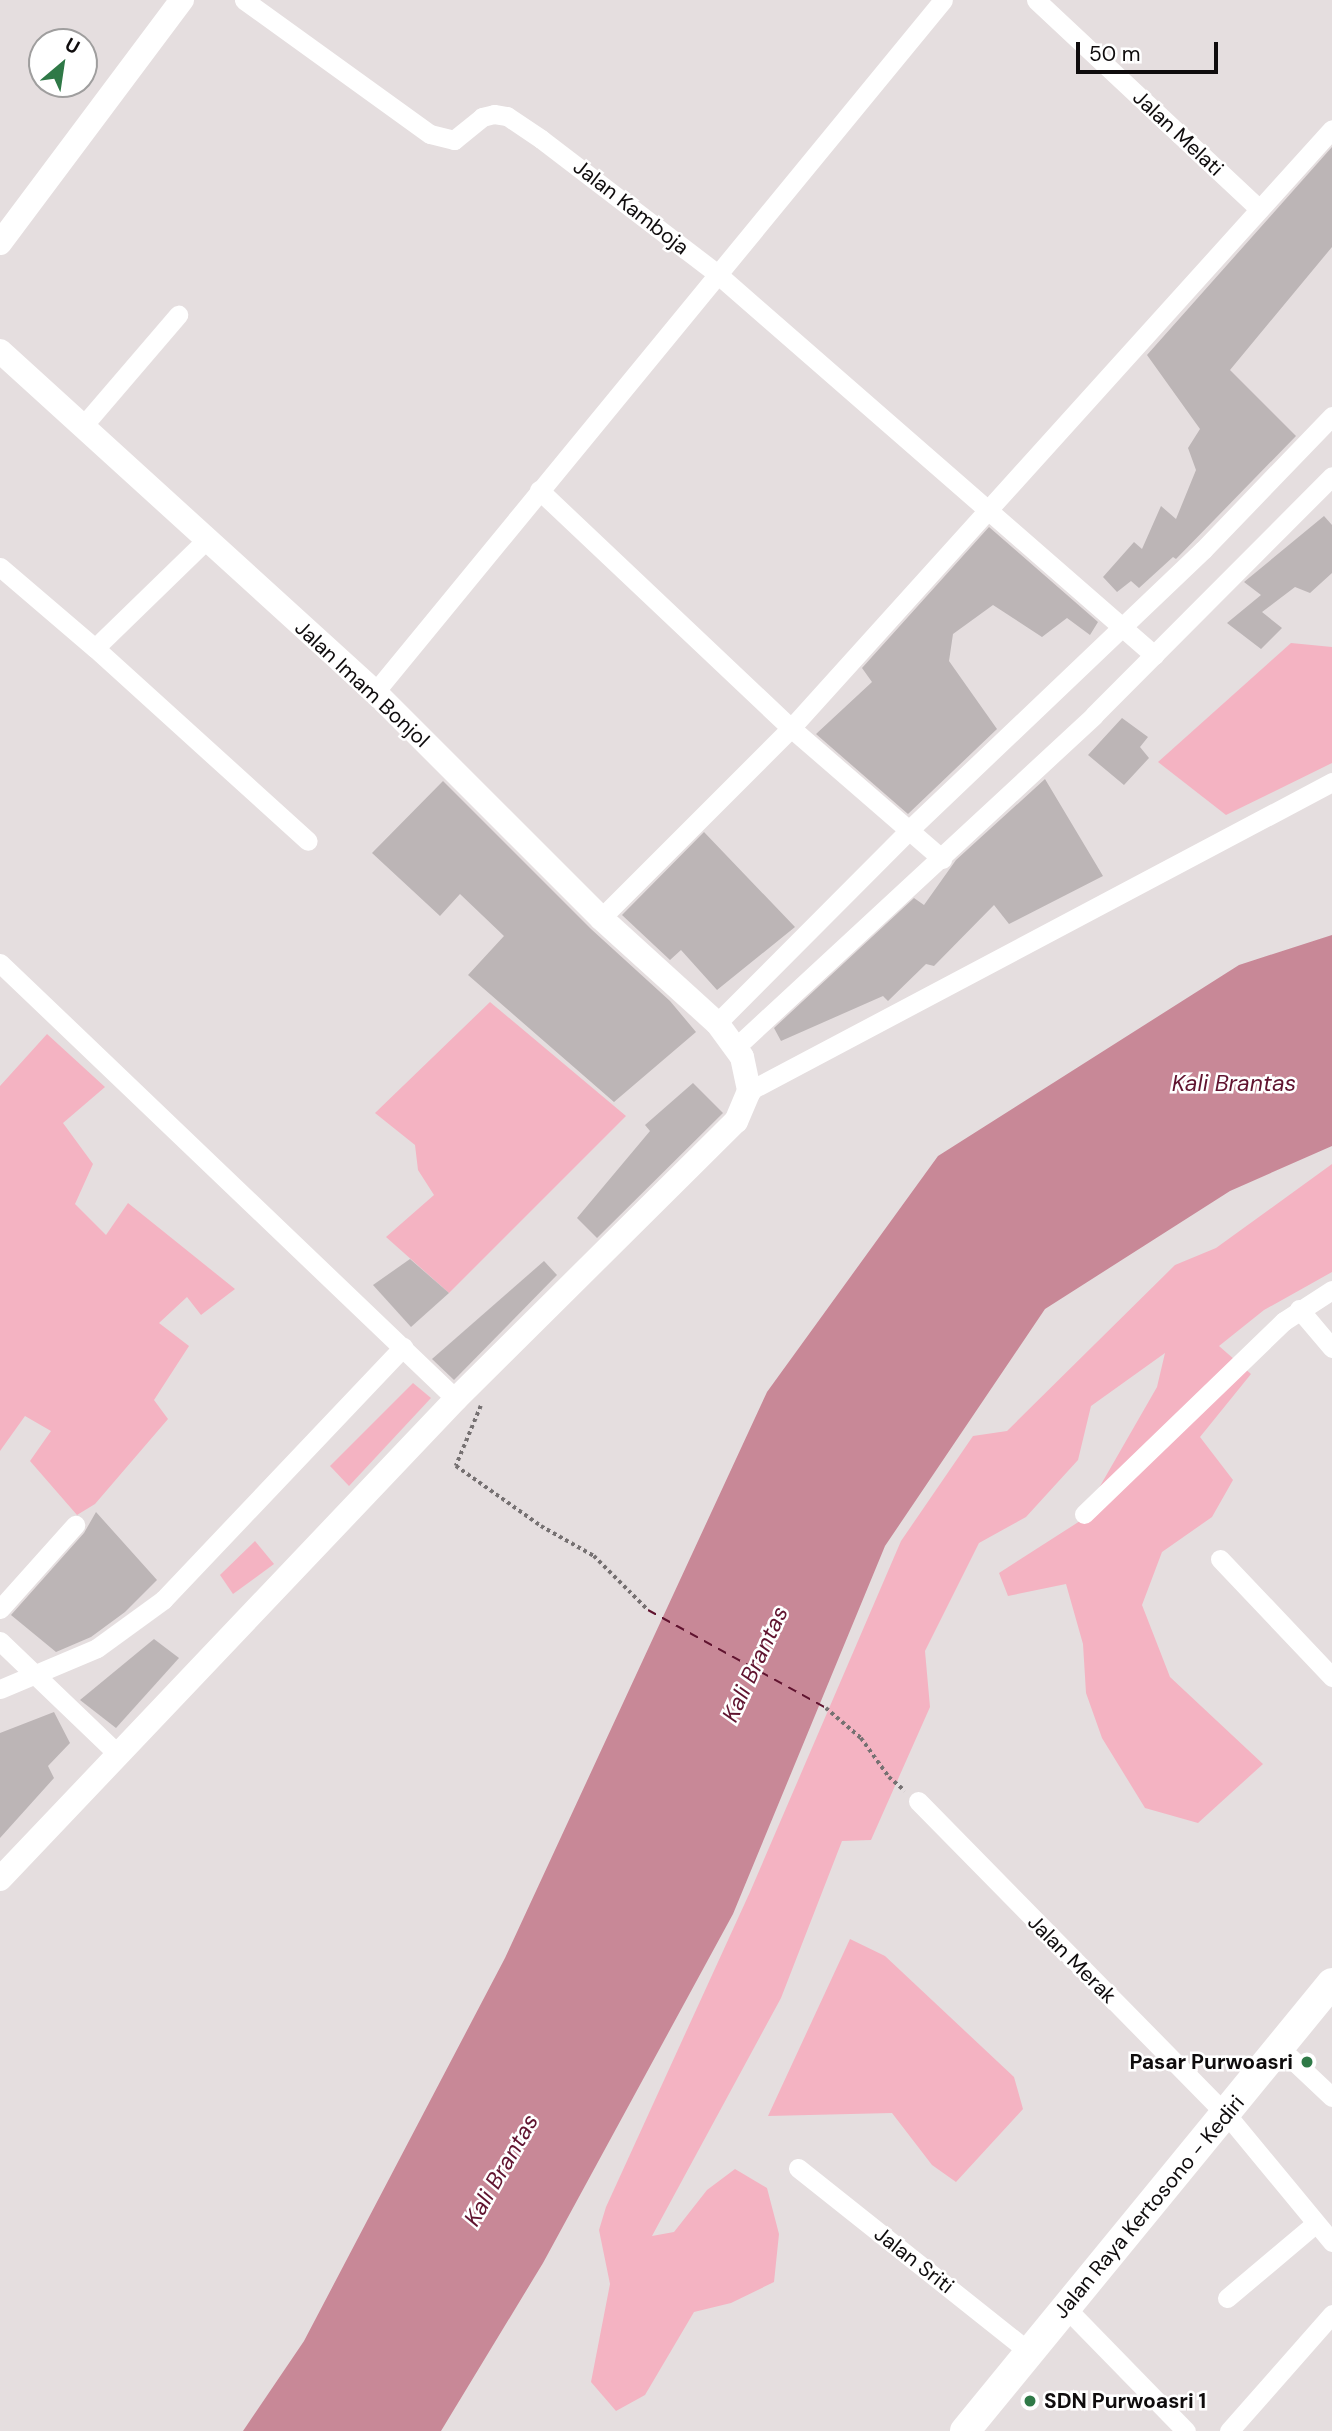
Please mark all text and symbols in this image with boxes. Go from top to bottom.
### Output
north arrow [28,28,98,98]
scale bar [1080,28,1222,72]
text: U [61,32,84,60]
text: 50 m [1089,40,1140,68]
street label: Jalan Melati [1128,85,1228,181]
street label: Jalan Kamboja [568,154,694,260]
street label: Jalan Imam Bonjol [290,615,434,753]
water label: Kali Brantas [1172,1069,1296,1097]
water label: Kali Brantas [716,1602,794,1726]
street label: Jalan Merak [1022,1909,1122,2009]
place label: Pasar Purwoasri [1130,2049,1293,2075]
marker: Pasar Purwoasri [1299,2054,1315,2070]
street label: Jalan Raya Kertosono - Kediri [1048,2090,1250,2324]
water label: Kali Brantas [458,2109,544,2231]
street label: Jalan Sriti [869,2221,959,2299]
place label: SDN Purwoasri 1 [1044,2388,1206,2414]
marker: SDN Purwoasri 1 [1022,2393,1038,2409]

